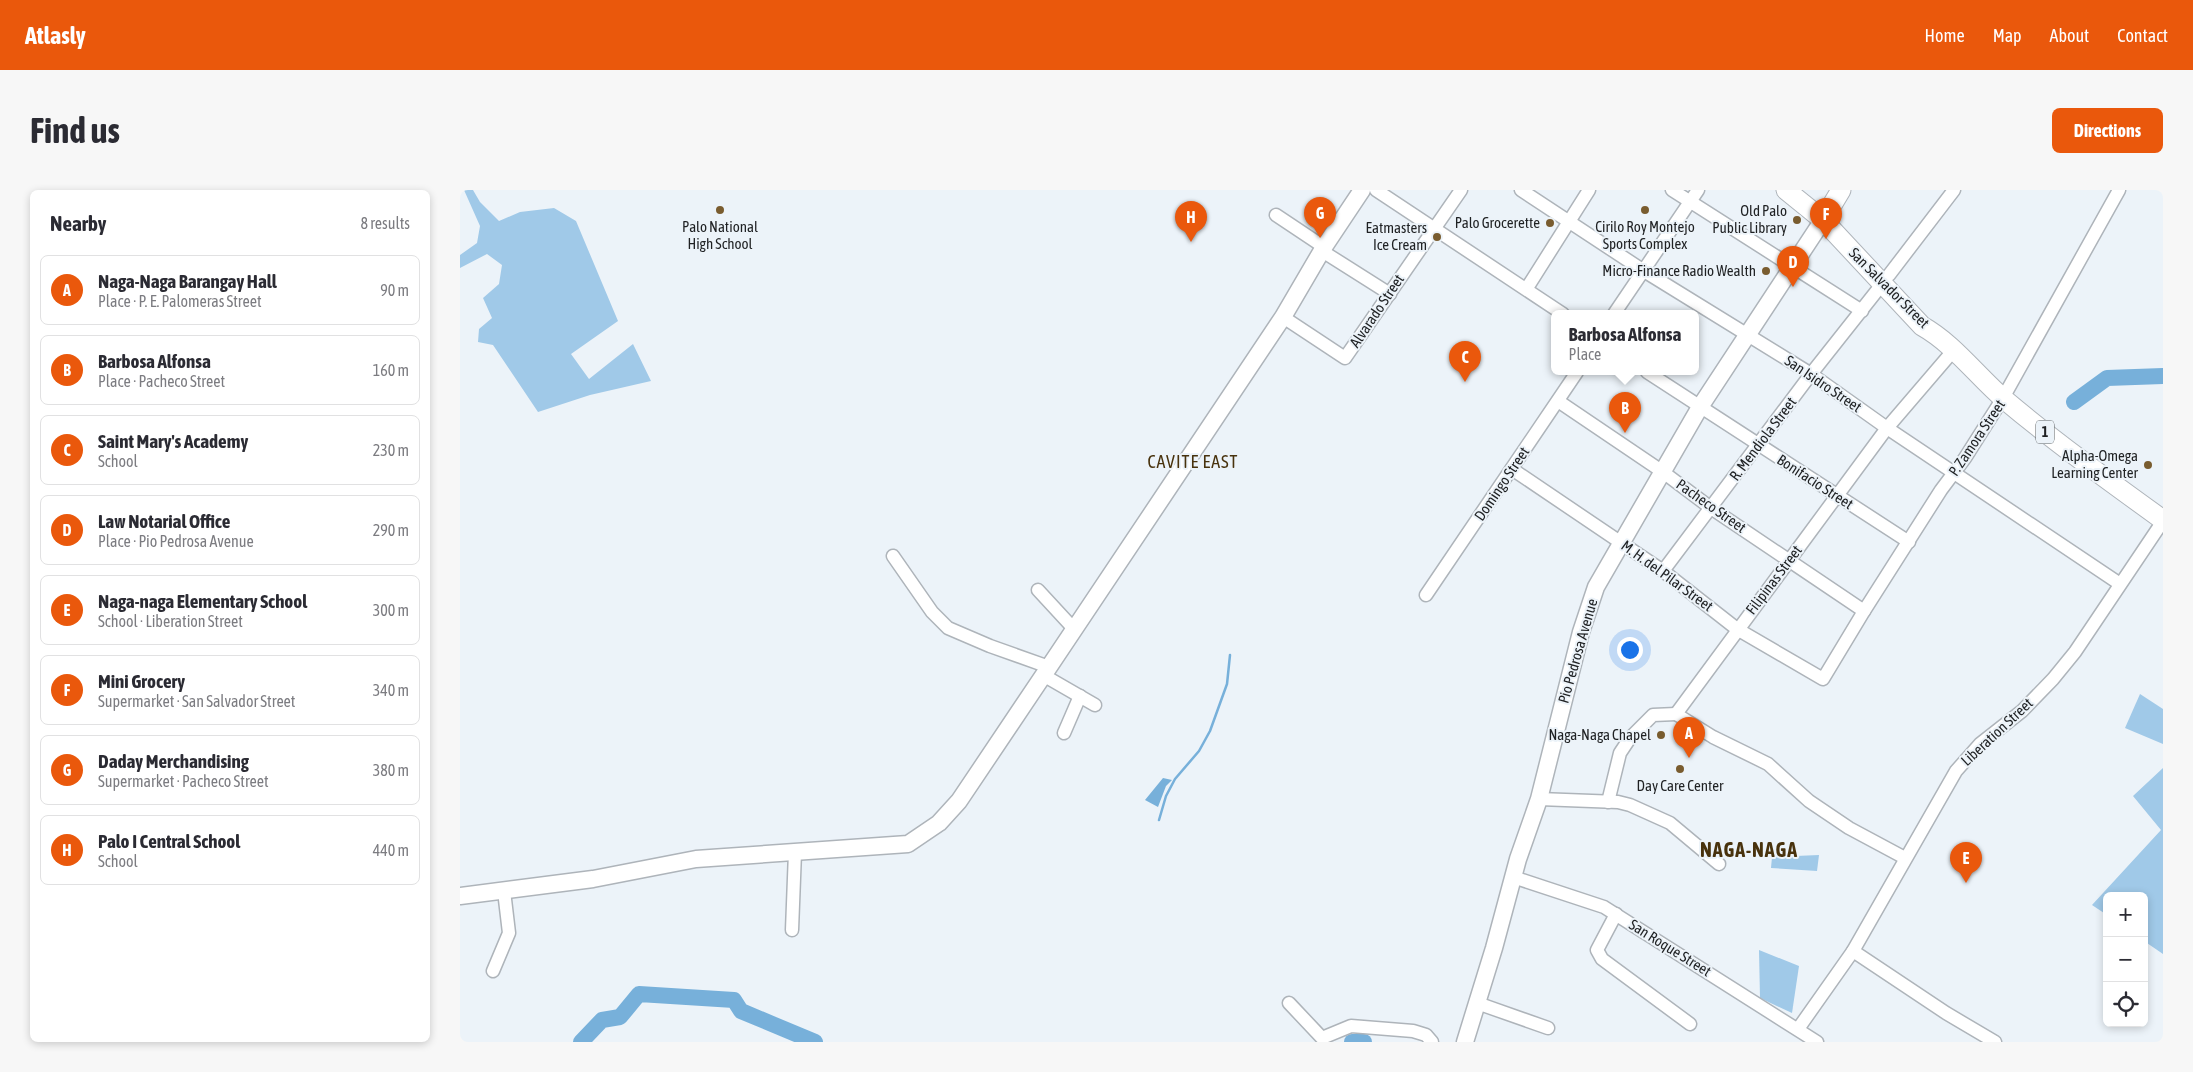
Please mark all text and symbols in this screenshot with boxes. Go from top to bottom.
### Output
text: Atlasly [25,22,86,49]
text: Home [1925,25,1965,46]
text: Map [1993,25,2022,46]
text: About [2050,25,2089,46]
text: Contact [2117,25,2168,46]
button: Directions [2052,108,2163,153]
text: Find us [30,110,120,150]
pin: G [1304,197,1336,238]
pin: F [1810,198,1842,239]
pin: H [1175,201,1207,242]
place label: Old Palo Public Library [1712,202,1787,236]
marker: Palo National High School [714,204,726,216]
marker: Cirilo Roy Montejo Sports Complex [1639,204,1651,216]
text: Nearby [50,211,106,235]
text: 8 results [360,214,410,232]
place label: Palo Grocerette [1455,214,1540,231]
marker: Old Palo Public Library [1791,214,1803,226]
marker: Palo Grocerette [1544,217,1556,229]
place label: Palo National High School [682,218,758,252]
place label: Cirilo Roy Montejo Sports Complex [1595,218,1695,252]
place label: Eatmasters Ice Cream [1366,219,1427,253]
marker: Eatmasters Ice Cream [1431,231,1443,243]
street label: San Salvador Street [1846,244,1933,331]
pin: D [1777,246,1809,287]
place label: Micro-Finance Radio Wealth [1602,262,1756,279]
marker: Micro-Finance Radio Wealth [1760,265,1772,277]
text: Naga-Naga Barangay Hall [98,270,277,292]
street label: Alvarado Street [1346,271,1407,350]
text: A [63,281,71,299]
text: 90 m [380,281,409,299]
text: Place · P. E. Palomeras Street [98,292,262,310]
popup [1551,310,1699,375]
text: Barbosa Alfonsa [1569,323,1681,345]
pin: C [1449,341,1481,382]
text: Place [1569,345,1601,363]
text: Barbosa Alfonsa [98,350,211,372]
street label: San Isidro Street [1782,352,1865,415]
text: B [63,361,71,379]
text: 160 m [373,361,409,379]
text: Place · Pacheco Street [98,372,225,390]
pin: B [1609,392,1641,433]
street label: R. Mendiola Street [1726,394,1799,484]
street label: P. Zamora Street [1945,396,2008,479]
road number: 1 [2036,420,2054,443]
text: Saint Mary's Academy [98,430,248,452]
text: C [63,441,71,459]
text: 230 m [373,441,409,459]
street label: Domingo Street [1471,444,1532,524]
place label: Alpha-Omega Learning Center [2051,447,2139,481]
district label: CAVITE EAST [1148,451,1238,472]
street label: Bonifacio Street [1774,451,1856,512]
text: School [98,452,138,470]
marker: Alpha-Omega Learning Center [2142,459,2154,471]
street label: Pacheco Street [1673,475,1749,536]
text: Law Notarial Office [98,510,230,532]
text: D [63,521,71,539]
text: 290 m [373,521,409,539]
text: Place · Pio Pedrosa Avenue [98,532,254,550]
street label: M. H. del Pilar Street [1618,537,1716,615]
street label: Filipinas Street [1742,542,1805,618]
text: Naga-naga Elementary School [98,590,307,612]
street label: Pio Pedrosa Avenue [1554,596,1601,705]
text: E [64,601,70,619]
text: 300 m [373,601,409,619]
text: School · Liberation Street [98,612,243,630]
your location [1617,637,1643,663]
text: Mini Grocery [98,670,185,692]
text: F [64,681,70,699]
text: 340 m [373,681,409,699]
text: Supermarket · San Salvador Street [98,692,295,710]
street label: Liberation Street [1957,694,2036,769]
pin: A [1673,717,1705,758]
place label: Naga-Naga Chapel [1548,726,1651,743]
marker: Naga-Naga Chapel [1655,729,1667,741]
text: Daday Merchandising [98,750,249,772]
text: G [63,761,71,779]
text: 380 m [373,761,409,779]
marker: Day Care Center [1674,763,1686,775]
text: Supermarket · Pacheco Street [98,772,269,790]
place label: Day Care Center [1637,777,1724,794]
text: Palo I Central School [98,830,240,852]
district label: NAGA-NAGA [1700,838,1798,861]
text: H [62,841,72,859]
text: 440 m [373,841,409,859]
pin: E [1950,842,1982,883]
text: School [98,852,138,870]
map controls [2103,892,2148,1027]
button: + [2103,892,2148,937]
street label: San Roque Street [1626,916,1714,980]
button: − [2103,937,2148,982]
button: locate [2103,982,2148,1027]

